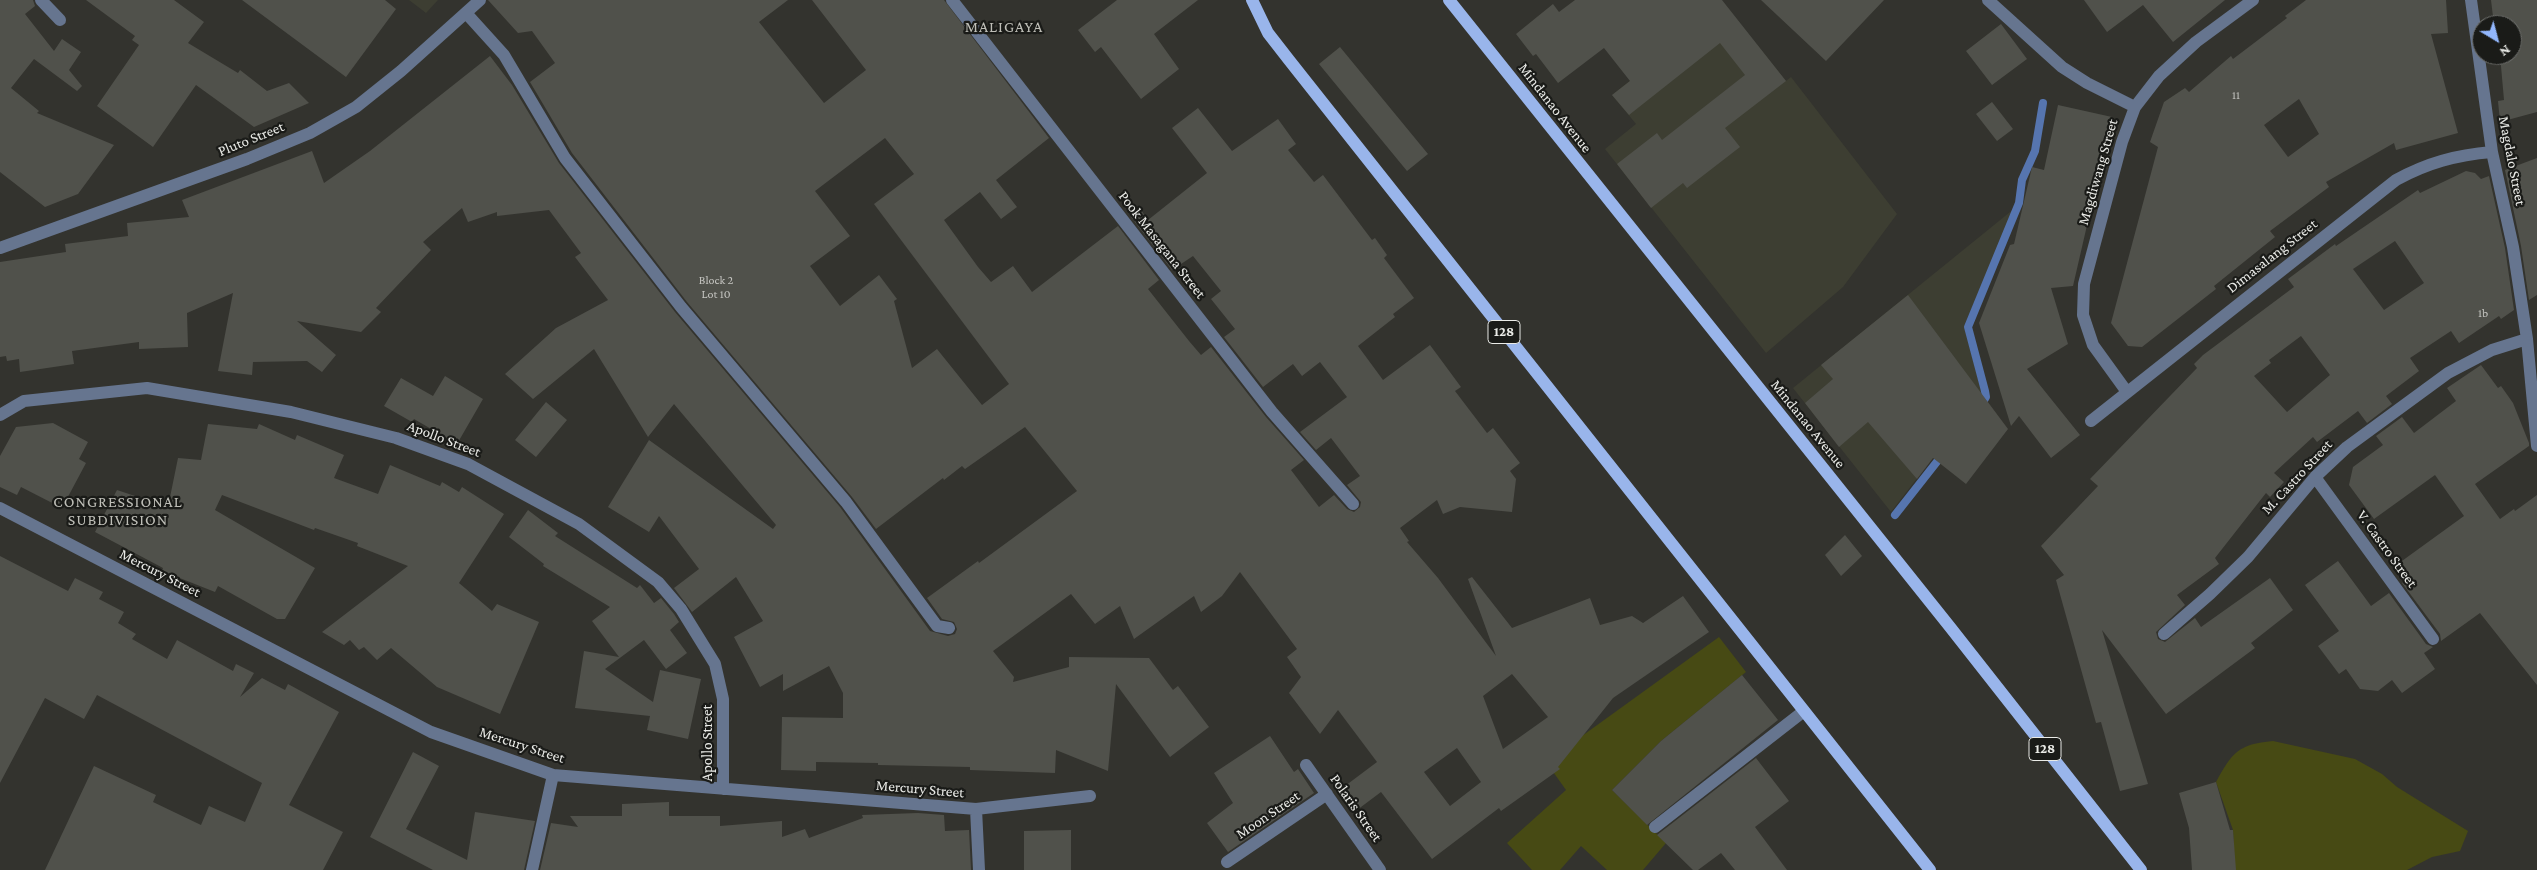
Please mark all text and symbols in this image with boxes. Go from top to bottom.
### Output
north arrow [2472,15,2522,65]
district label: MALIGAYA [964,17,1044,37]
text: N [2497,42,2514,60]
street label: Mindanao Avenue [1514,60,1596,156]
house number: 11 [2232,88,2240,102]
street label: Magdalo Street [2495,115,2529,207]
street label: Magdiwang Street [2074,117,2122,227]
street label: Pluto Street [215,118,287,160]
street label: Pook Masagana Street [1114,188,1210,302]
street label: Dimasalang Street [2223,215,2321,297]
house number: Block 2 Lot 10 [699,273,733,301]
house number: 1b [2478,306,2488,320]
road number: 128 [1488,321,1520,344]
street label: Mindanao Avenue [1767,376,1849,472]
street label: Apollo Street [405,417,483,461]
street label: M. Castro Street [2258,436,2336,518]
district label: CONGRESSIONAL SUBDIVISION [52,492,184,530]
street label: V. Castro Street [2353,507,2421,591]
street label: Mercury Street [117,545,203,601]
street label: Apollo Street [698,704,716,782]
street label: Mercury Street [477,723,567,767]
road number: 128 [2029,738,2061,761]
street label: Polaris Street [1326,771,1386,845]
street label: Mercury Street [875,776,965,802]
street label: Moon Street [1233,787,1303,843]

